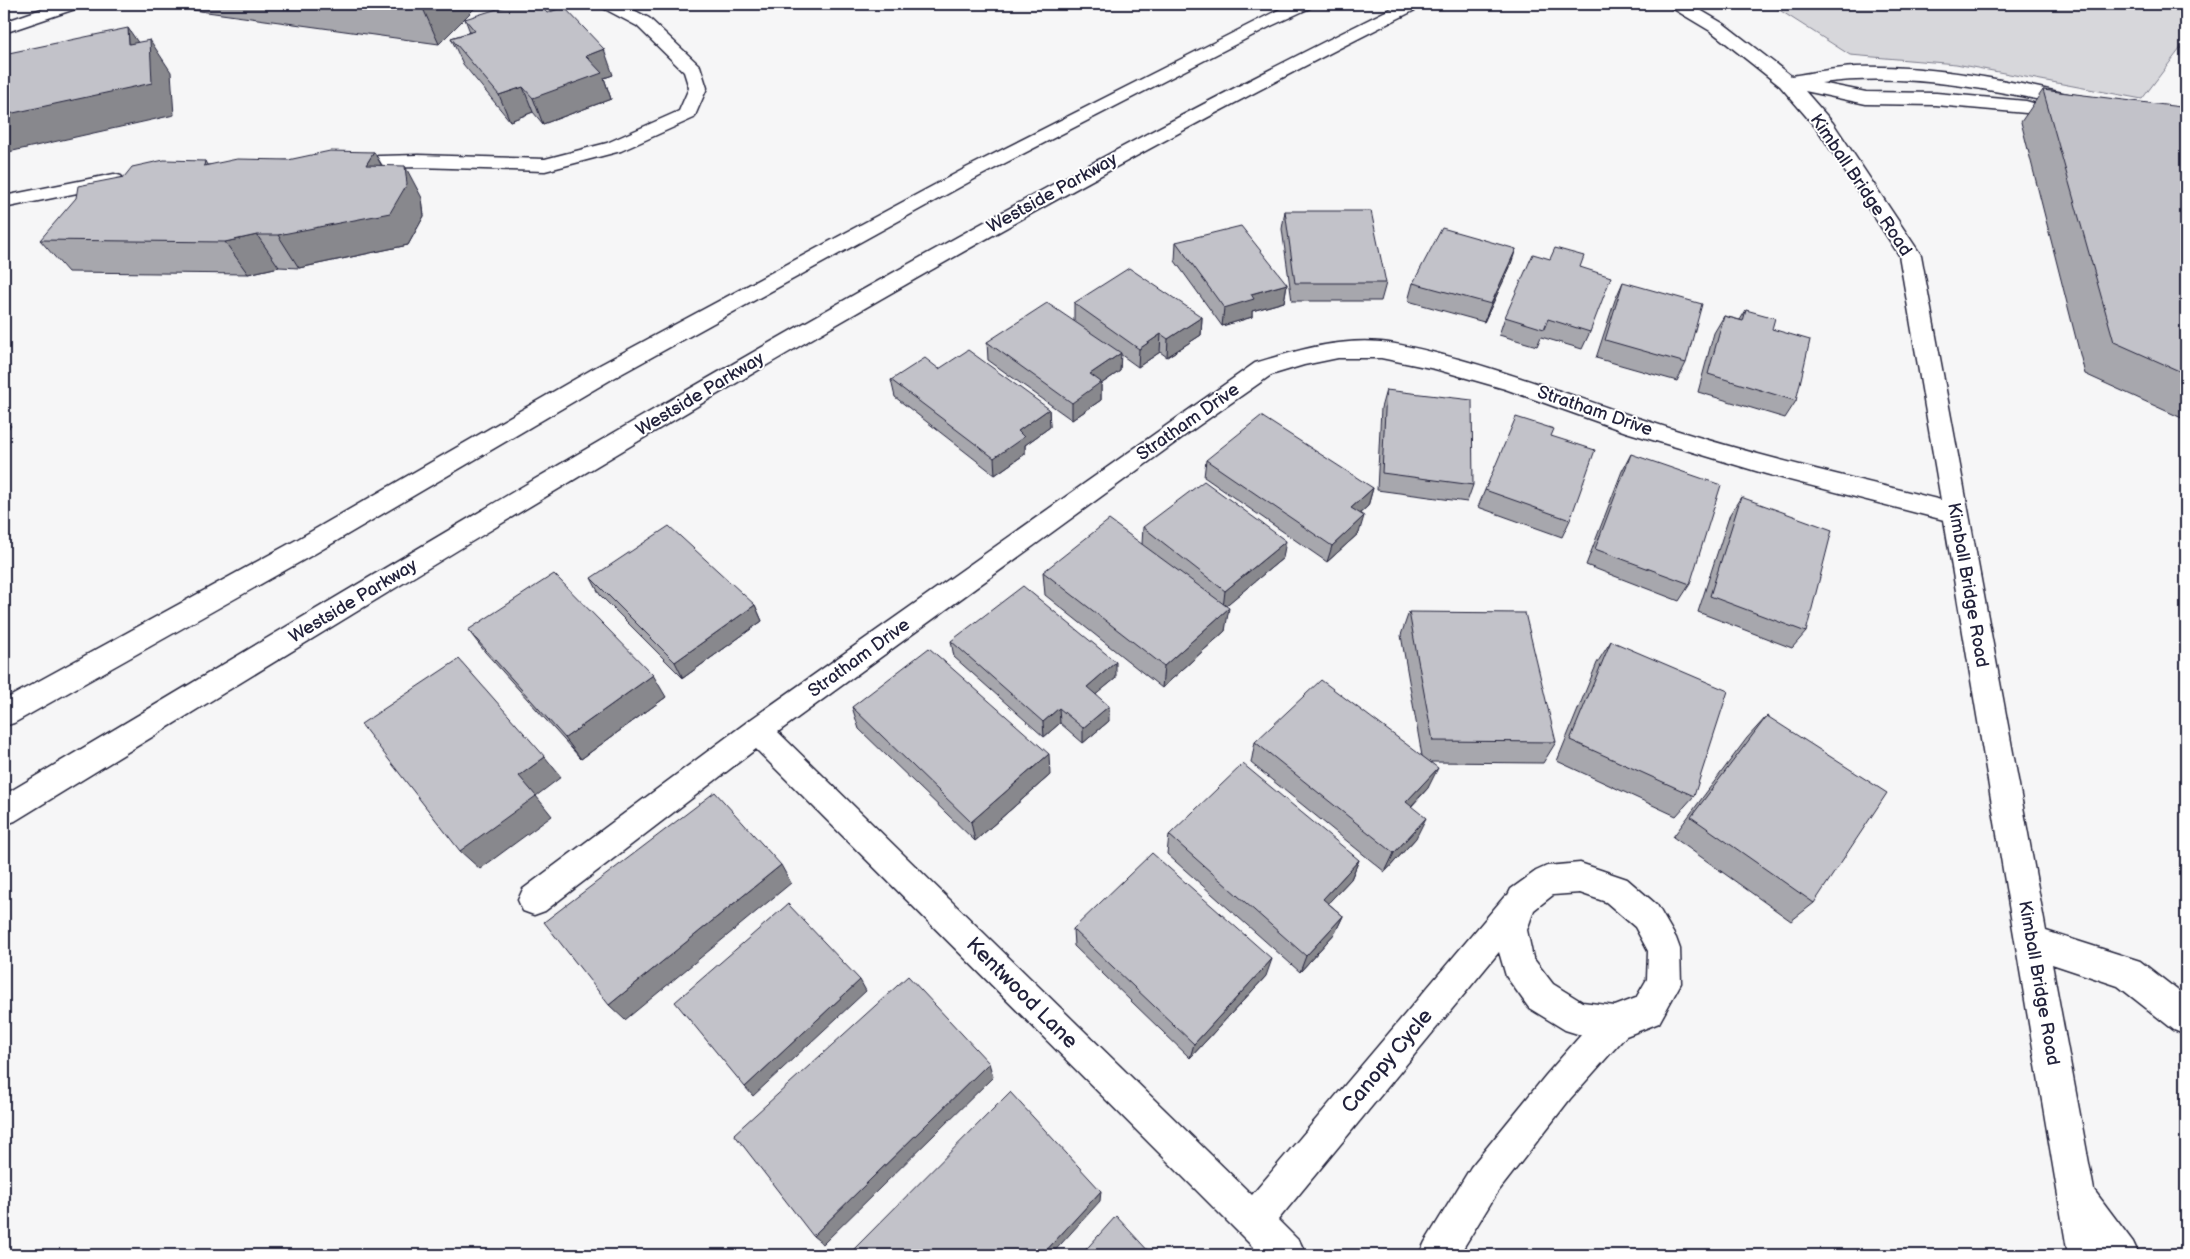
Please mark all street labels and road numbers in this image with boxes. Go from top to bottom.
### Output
street label: Kimball Bridge Road [1806,110,1916,260]
street label: Westside Parkway [983,148,1122,237]
street label: Westside Parkway [632,347,769,441]
street label: Stratham Drive [1133,379,1244,465]
street label: Stratham Drive [1535,381,1656,441]
street label: Kimball Bridge Road [1943,501,1993,669]
street label: Westside Parkway [285,554,422,648]
street label: Stratham Drive [804,614,914,702]
street label: Kimball Bridge Road [2014,899,2064,1067]
street label: Kentwood Lane [961,932,1083,1054]
street label: Canopy Cycle [1336,1004,1438,1118]

